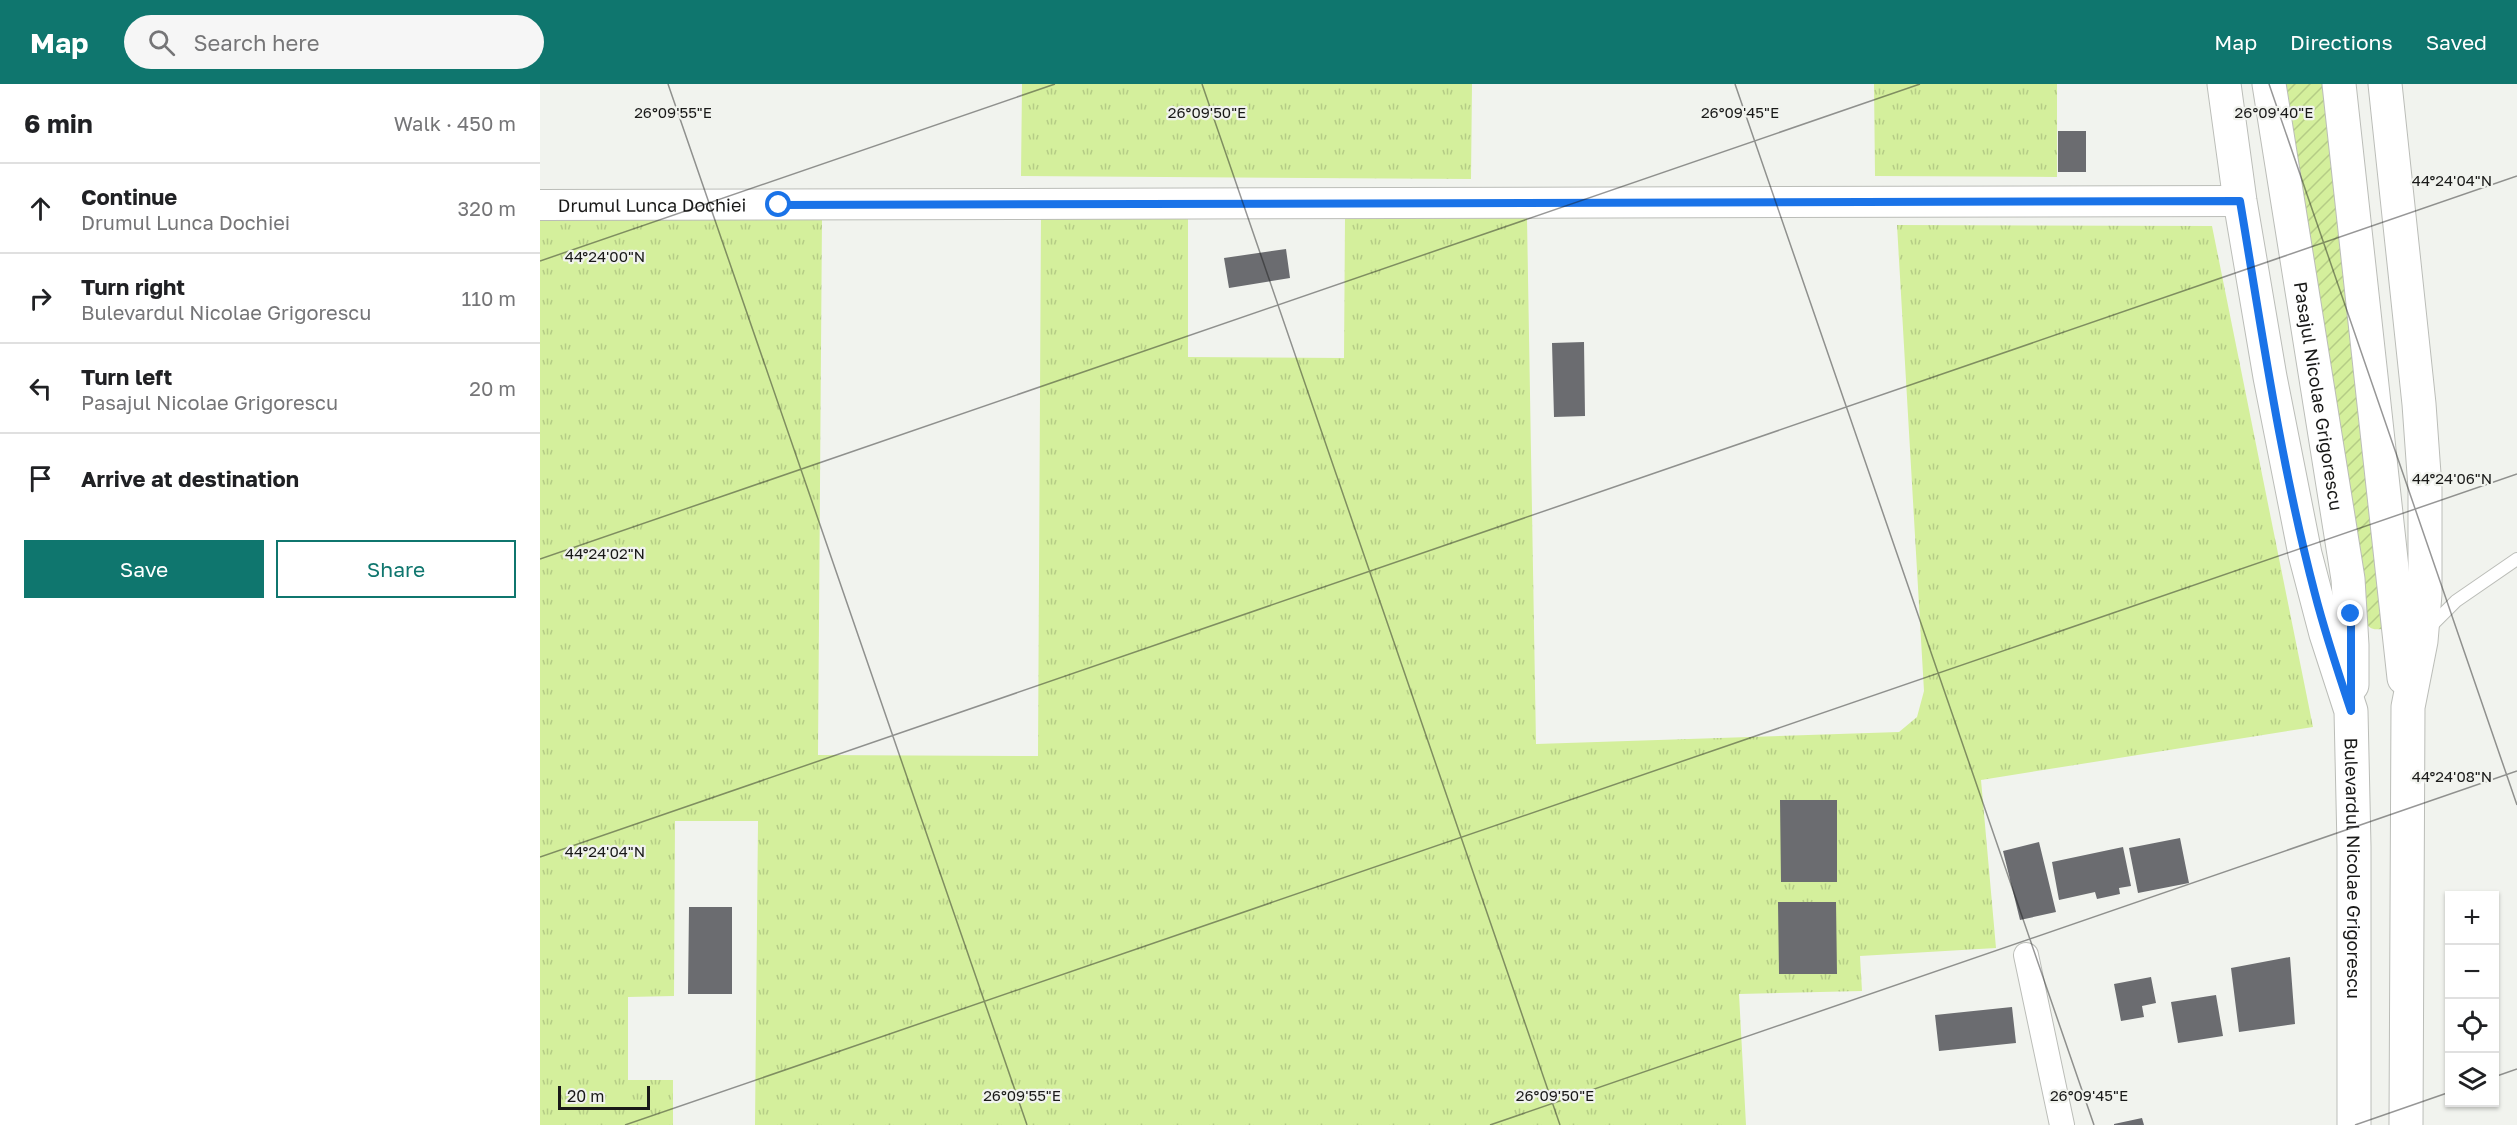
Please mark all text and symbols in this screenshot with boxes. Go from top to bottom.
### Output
search box [124,15,544,69]
text: Map [30,26,88,59]
icon: search [145,26,178,59]
text: Search here [193,29,319,56]
text: Map [2214,29,2257,55]
text: Directions [2290,29,2393,55]
text: Saved [2426,29,2487,55]
text: 26°09'55"E [634,103,712,121]
text: 26°09'50"E [1168,103,1246,121]
text: 26°09'45"E [1701,103,1779,121]
text: 26°09'40"E [2235,103,2313,121]
text: 6 min [24,108,93,139]
text: Walk · 450 m [394,111,516,135]
text: 44°24'04"N [2412,171,2492,189]
text: Continue [81,183,177,210]
route start [765,191,791,217]
icon: ahead [24,192,57,225]
street label: Drumul Lunca Dochiei [558,194,746,216]
text: 320 m [458,196,516,220]
text: Drumul Lunca Dochiei [81,210,290,234]
text: 44°24'00"N [565,247,645,265]
text: Turn right [81,273,185,300]
street label: Pasajul Nicolae Grigorescu [2290,280,2348,512]
icon: right [24,282,57,315]
text: 110 m [462,286,516,310]
text: Bulevardul Nicolae Grigorescu [81,300,371,324]
text: Turn left [81,363,172,390]
icon: left [24,372,57,405]
text: 20 m [469,376,516,400]
text: Pasajul Nicolae Grigorescu [81,390,338,414]
icon: arrive [24,462,57,495]
text: Arrive at destination [81,465,299,492]
text: 44°24'06"N [2412,469,2492,487]
button: Save [24,540,264,598]
button: Share [276,540,516,598]
text: 44°24'02"N [565,544,645,562]
route end [2337,600,2363,626]
street label: Bulevardul Nicolae Grigorescu [2341,737,2365,999]
text: 44°24'08"N [2412,767,2492,785]
text: 44°24'04"N [565,842,645,860]
map controls [2445,891,2499,1107]
button: + [2445,891,2499,945]
button: − [2445,945,2499,999]
button: locate [2445,999,2499,1053]
button: layers [2445,1053,2499,1107]
scale bar [558,1083,650,1110]
text: 20 m [567,1086,604,1106]
text: 26°09'55"E [983,1086,1061,1104]
text: 26°09'50"E [1516,1086,1594,1104]
text: 26°09'45"E [2050,1086,2128,1104]

